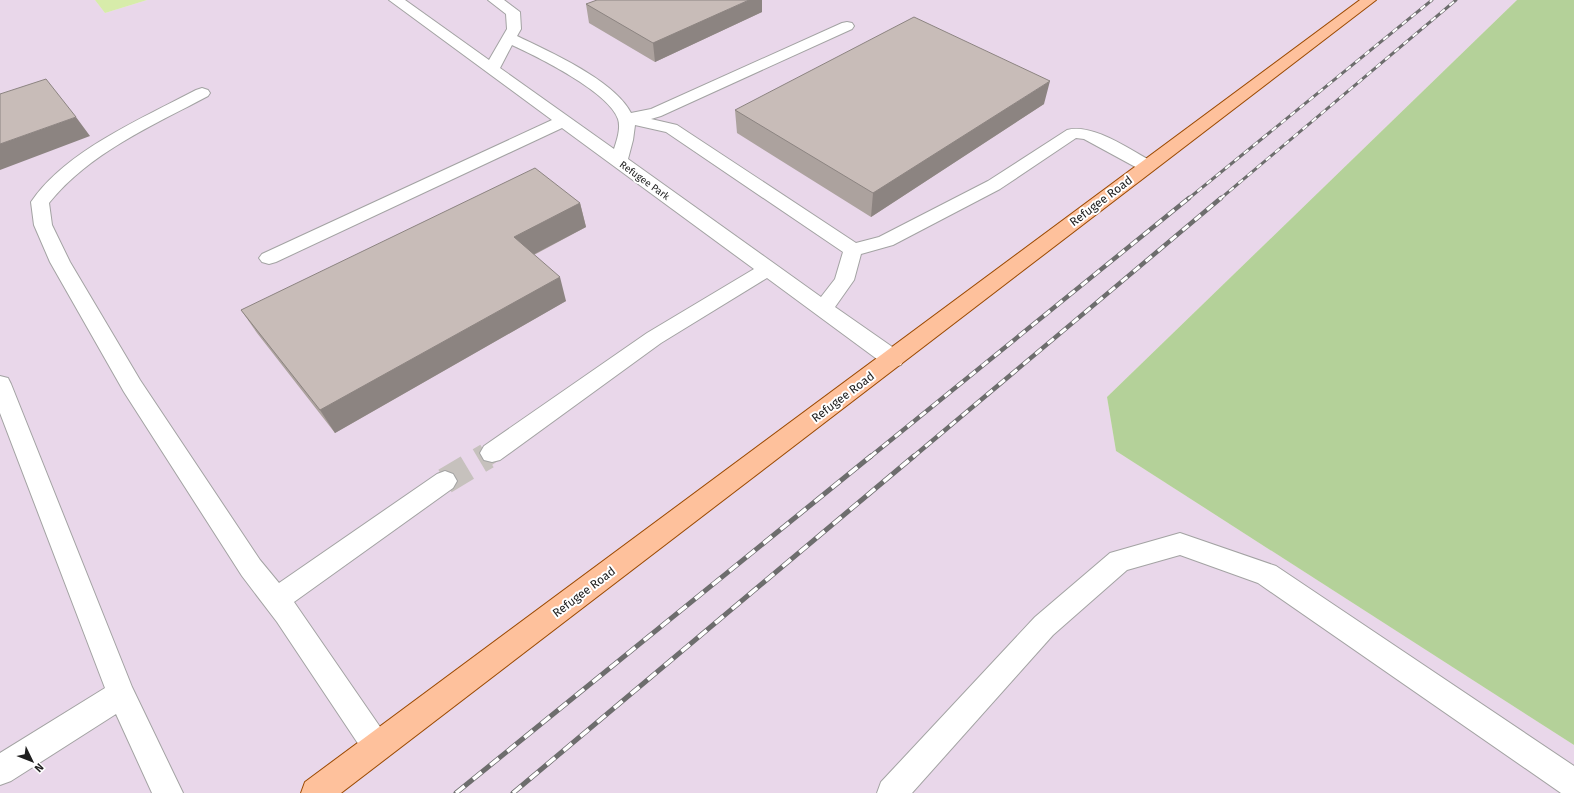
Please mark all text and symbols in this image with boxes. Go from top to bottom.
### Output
street label: Refugee Park [617,159,672,203]
street label: Refugee Road [1067,173,1135,229]
street label: Refugee Road [809,369,877,425]
street label: Refugee Road [550,564,618,620]
north arrow [12,741,52,781]
text: N [32,760,46,775]

